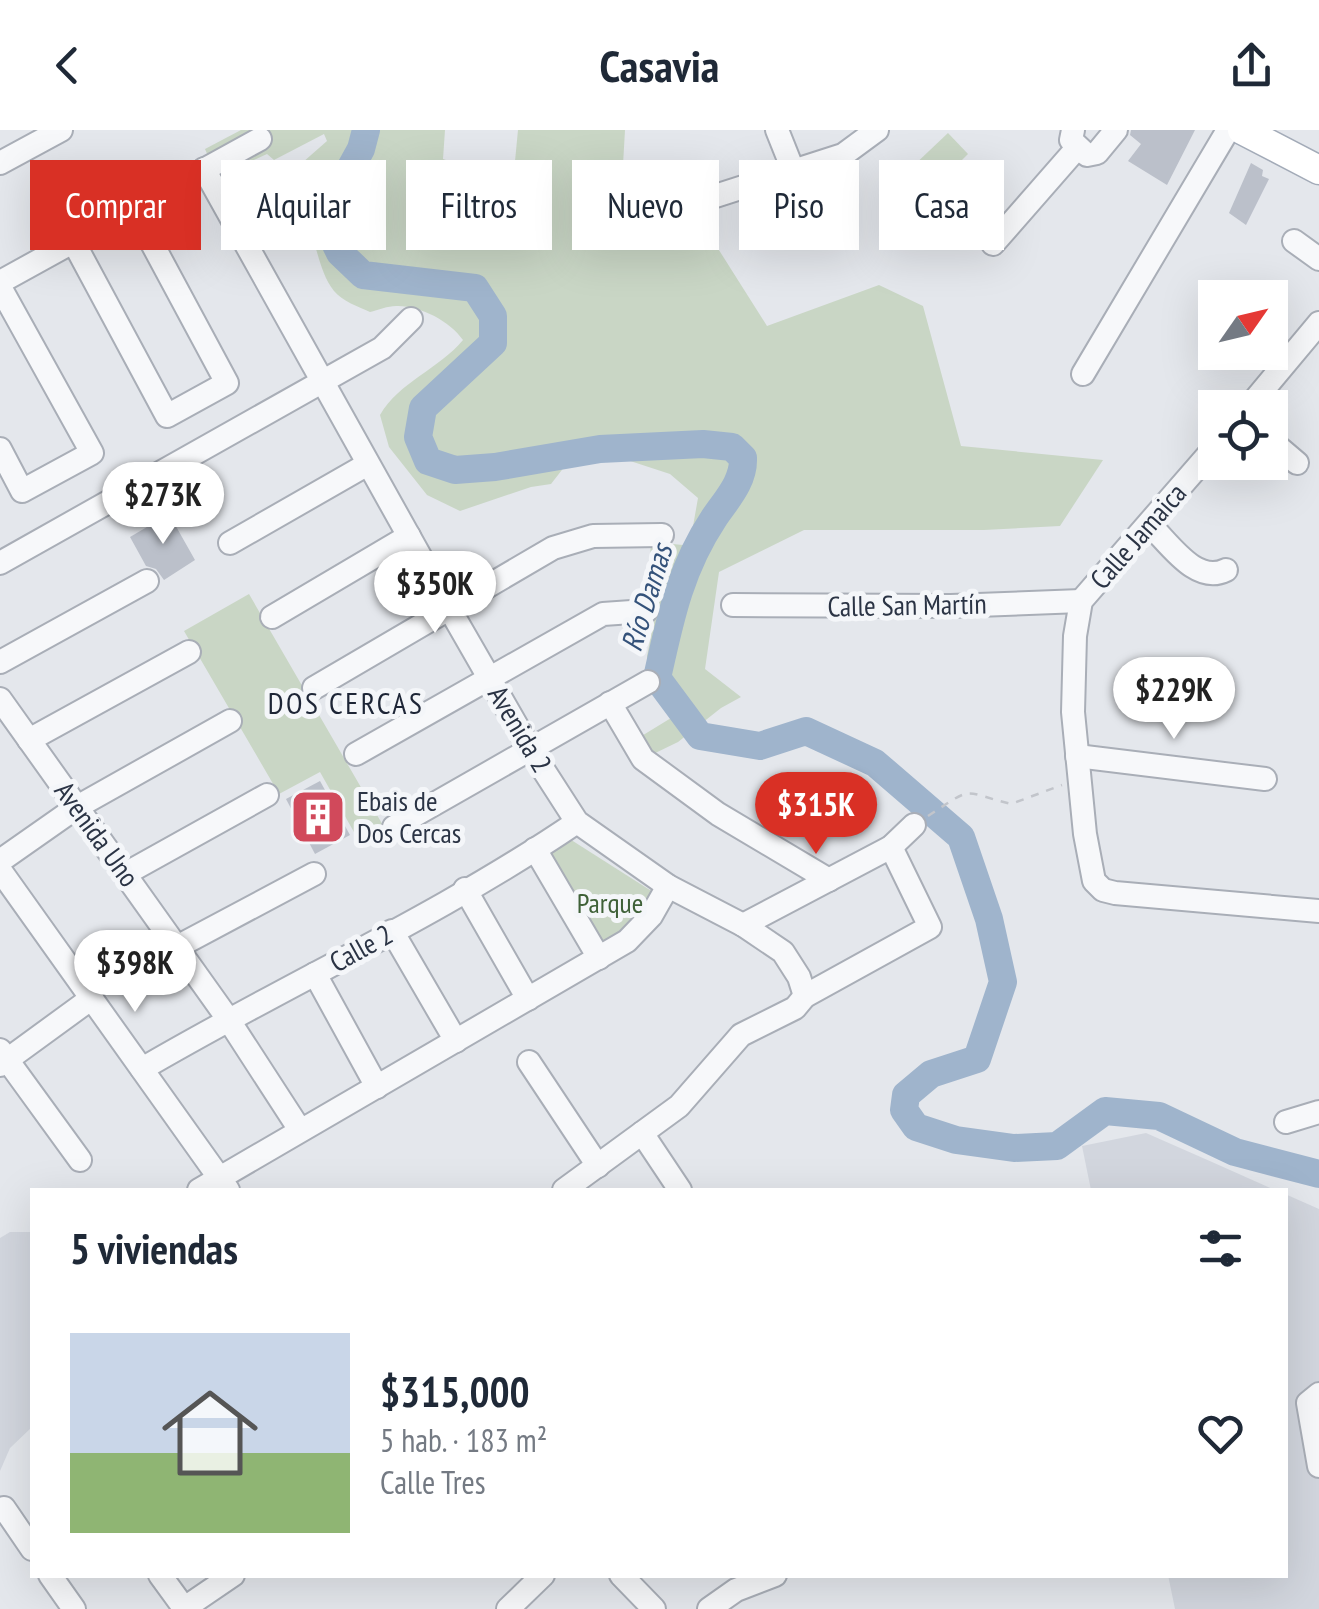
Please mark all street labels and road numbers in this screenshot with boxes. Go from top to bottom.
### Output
street label: Calle Jamaica [1081,475,1194,596]
street label: Calle San Martín [827,585,987,624]
street label: Avenida 2 [480,678,561,779]
street label: Avenida Uno [47,774,148,894]
street label: Calle 2 [323,915,399,980]

